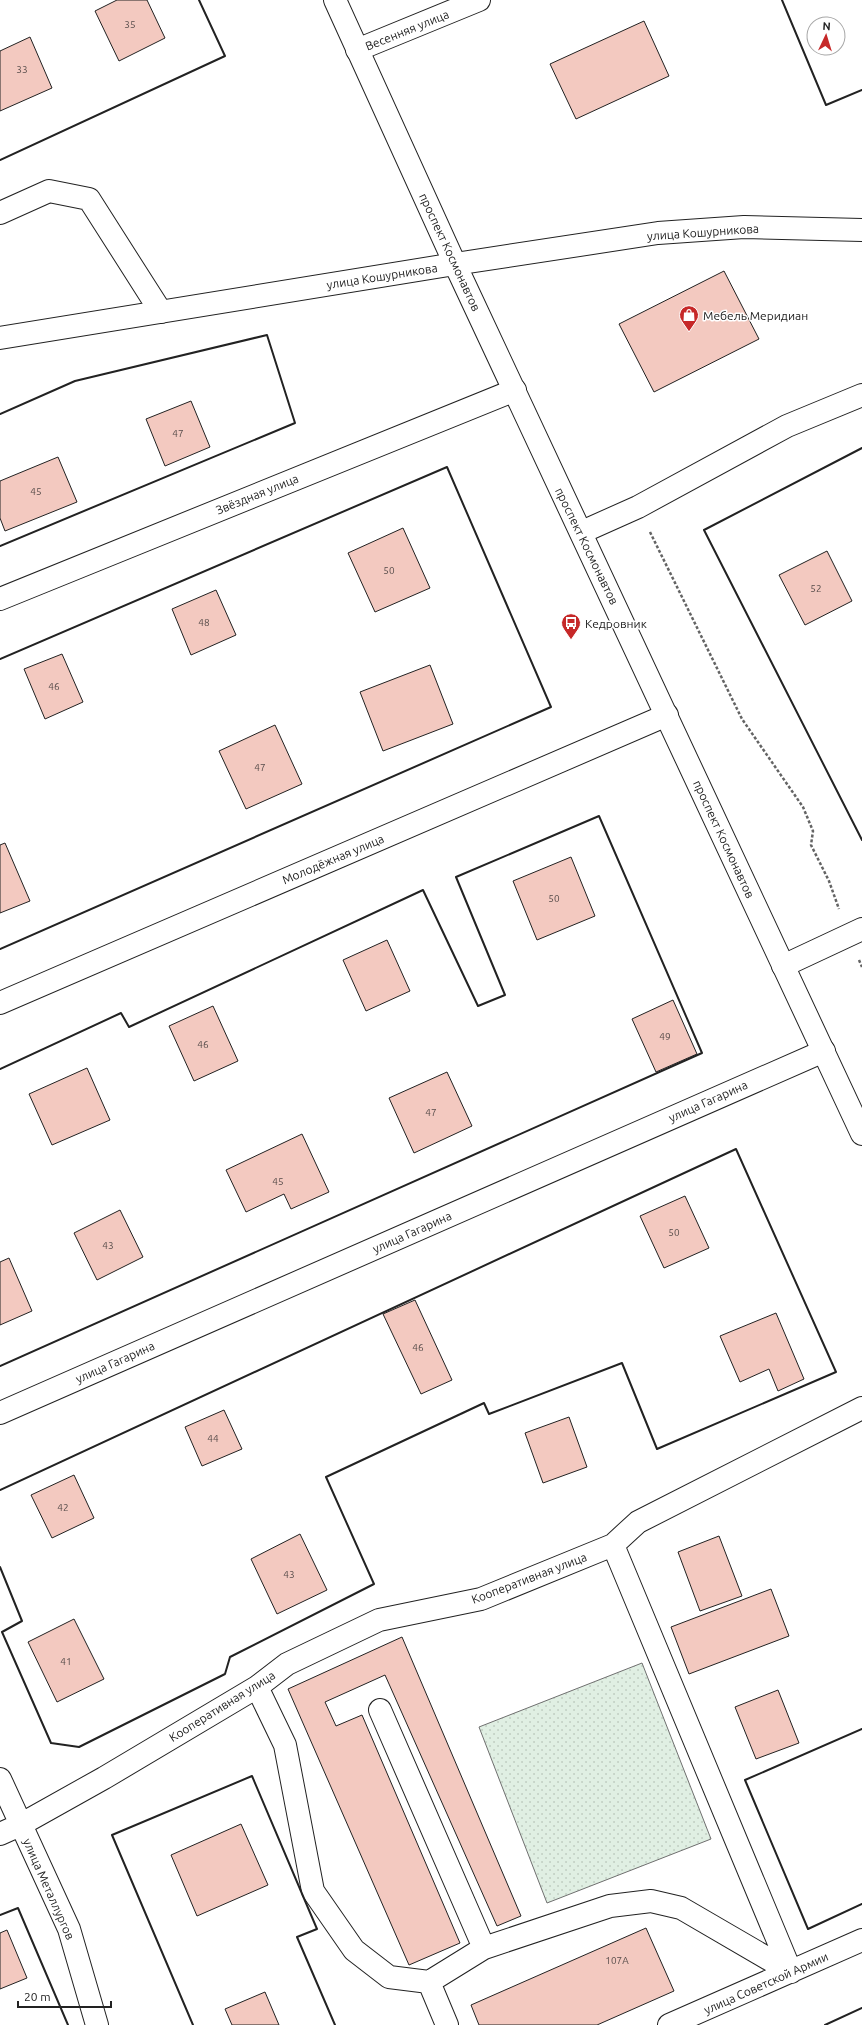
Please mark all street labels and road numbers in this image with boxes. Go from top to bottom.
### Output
street label: Весенняя улица [363,7,451,53]
street label: проспект Космонавтов [417,191,483,313]
street label: улица Кошурникова [647,222,759,242]
street label: улица Кошурникова [326,261,438,291]
street label: Звёздная улица [214,471,300,517]
street label: проспект Космонавтов [553,485,621,607]
street label: проспект Космонавтов [691,778,757,900]
street label: Молодёжная улица [280,832,386,886]
street label: улица Гагарина [667,1078,749,1124]
street label: улица Гагарина [371,1209,453,1255]
street label: улица Гагарина [74,1339,156,1385]
street label: Кооперативная улица [470,1550,588,1606]
street label: Кооперативная улица [167,1668,277,1744]
street label: улица Металлургов [21,1836,77,1942]
street label: улица Советской Армии [702,1950,830,2016]

